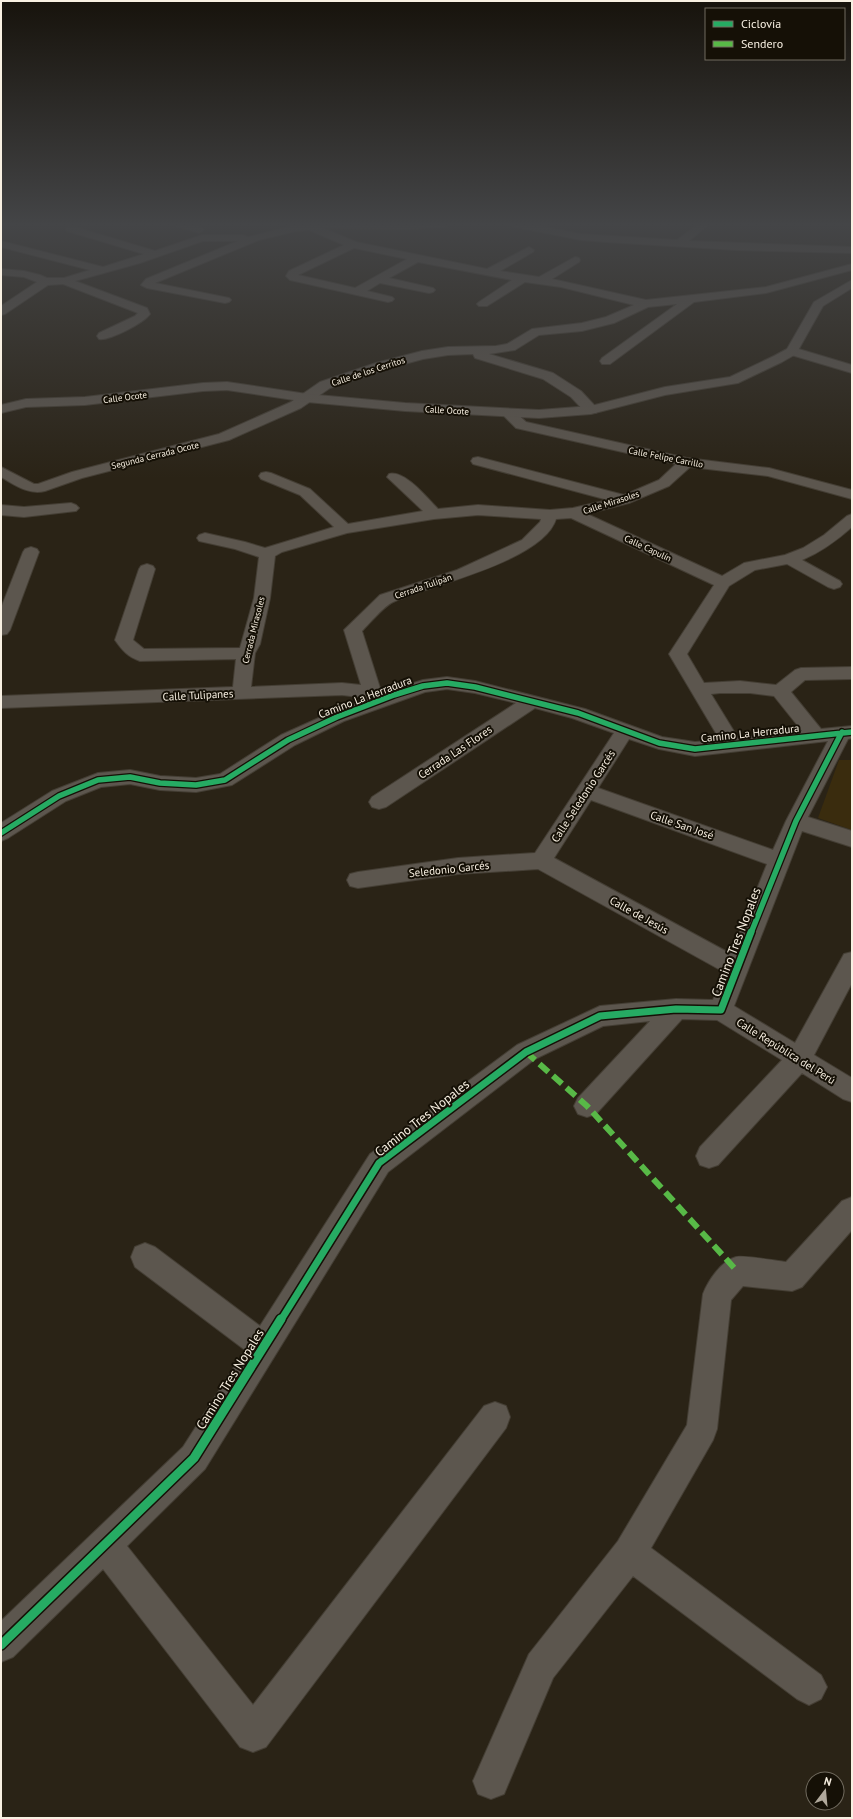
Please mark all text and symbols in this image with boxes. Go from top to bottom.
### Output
legend [705,8,845,60]
text: Ciclovía [741,16,781,31]
text: Sendero [741,36,783,51]
street label: Calle de los Cerritos [330,354,406,388]
street label: Calle Ocote [102,389,148,405]
street label: Calle Ocote [425,403,470,417]
street label: Segunda Cerrada Ocote [110,439,200,471]
street label: Calle Felipe Carrillo [628,444,704,470]
street label: Calle Mirasoles [582,488,641,516]
street label: Calle Capulín [623,532,673,564]
street label: Cerrada Tulipán [393,571,453,601]
street label: Cerrada Mirasoles [239,595,267,664]
street label: Camino La Herradura [316,673,414,721]
street label: Calle Tulipanes [162,686,234,704]
street label: Camino La Herradura [700,721,800,745]
street label: Cerrada Las Flores [415,722,495,782]
street label: Calle Seledonio Garcés [548,747,618,845]
street label: Calle San José [648,808,716,843]
street label: Seledonio Garcés [408,858,490,880]
street label: Camino Tres Nopales [707,885,765,999]
street label: Calle de Jesús [607,893,671,937]
street label: Calle República del Perú [734,1015,838,1087]
street label: Camino Tres Nopales [371,1076,473,1160]
street label: Camino Tres Nopales [192,1325,268,1433]
north arrow [805,1771,845,1811]
text: N [822,1774,833,1789]

